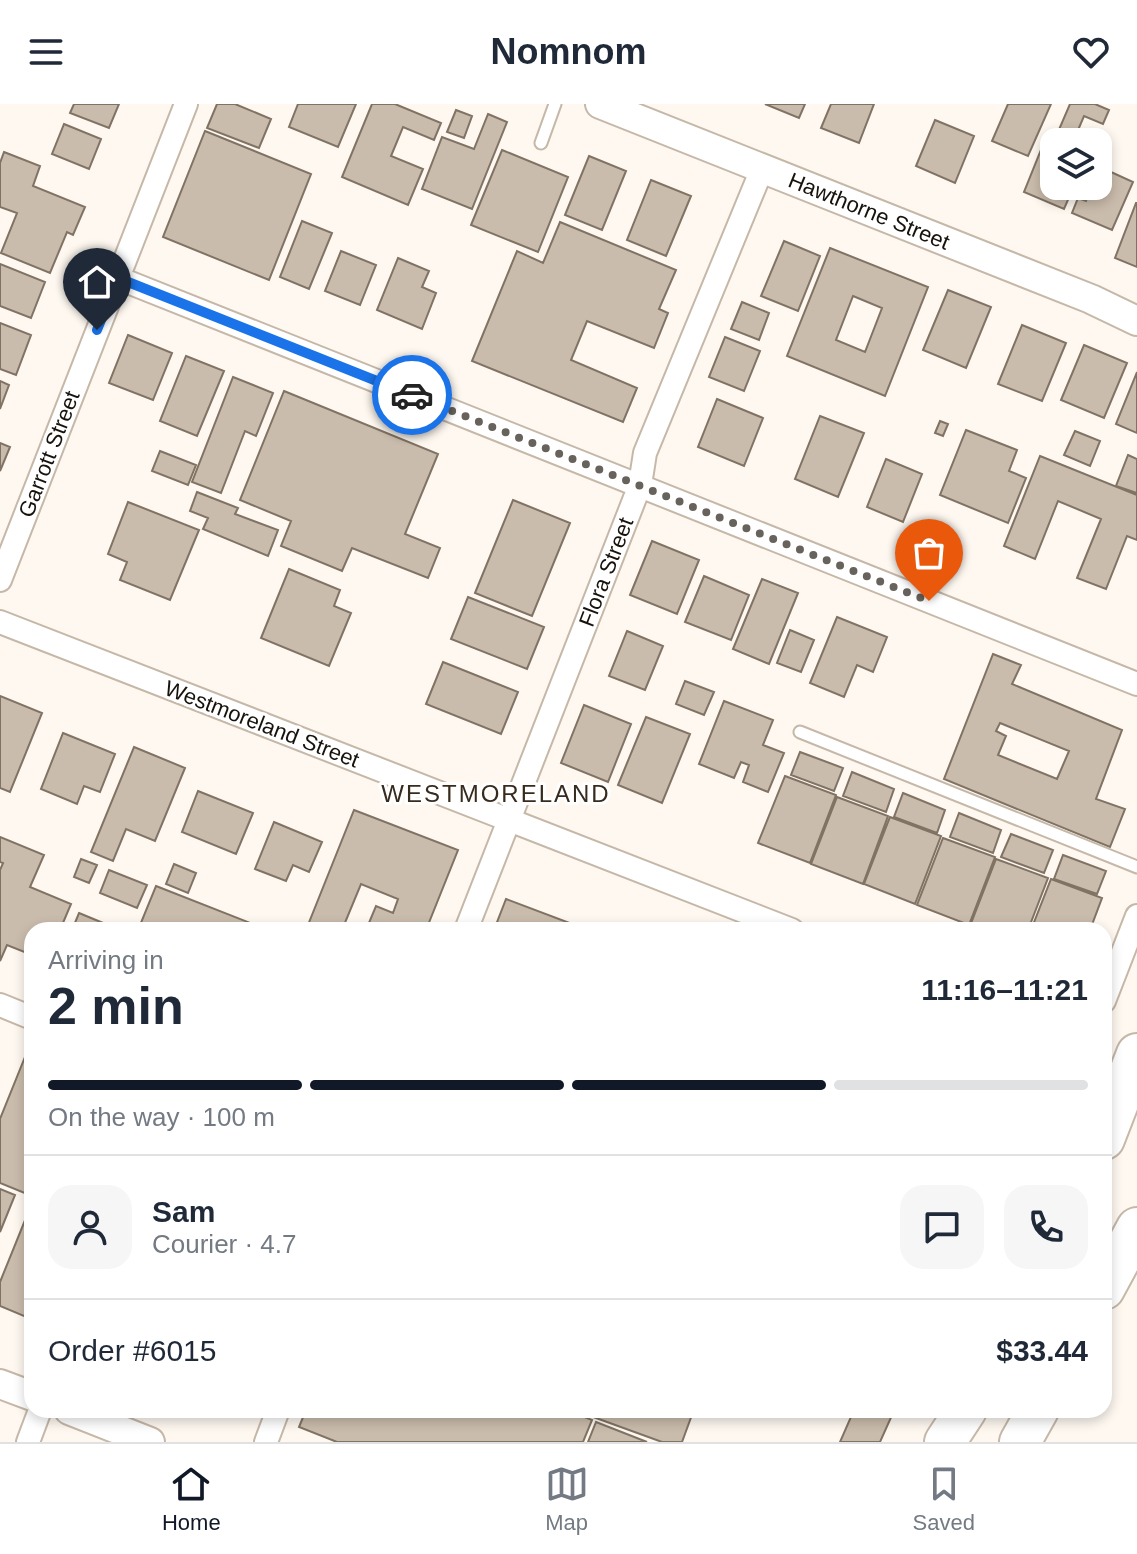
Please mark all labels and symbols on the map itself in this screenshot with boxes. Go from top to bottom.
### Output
street label: Hawthorne Street [785,167,953,255]
pin [63,248,131,330]
courier [372,355,452,435]
street label: Garrott Street [13,387,85,521]
street label: Flora Street [574,514,638,630]
pin [895,519,963,601]
street label: Westmoreland Street [161,675,363,773]
district label: WESTMORELAND [381,780,611,807]

